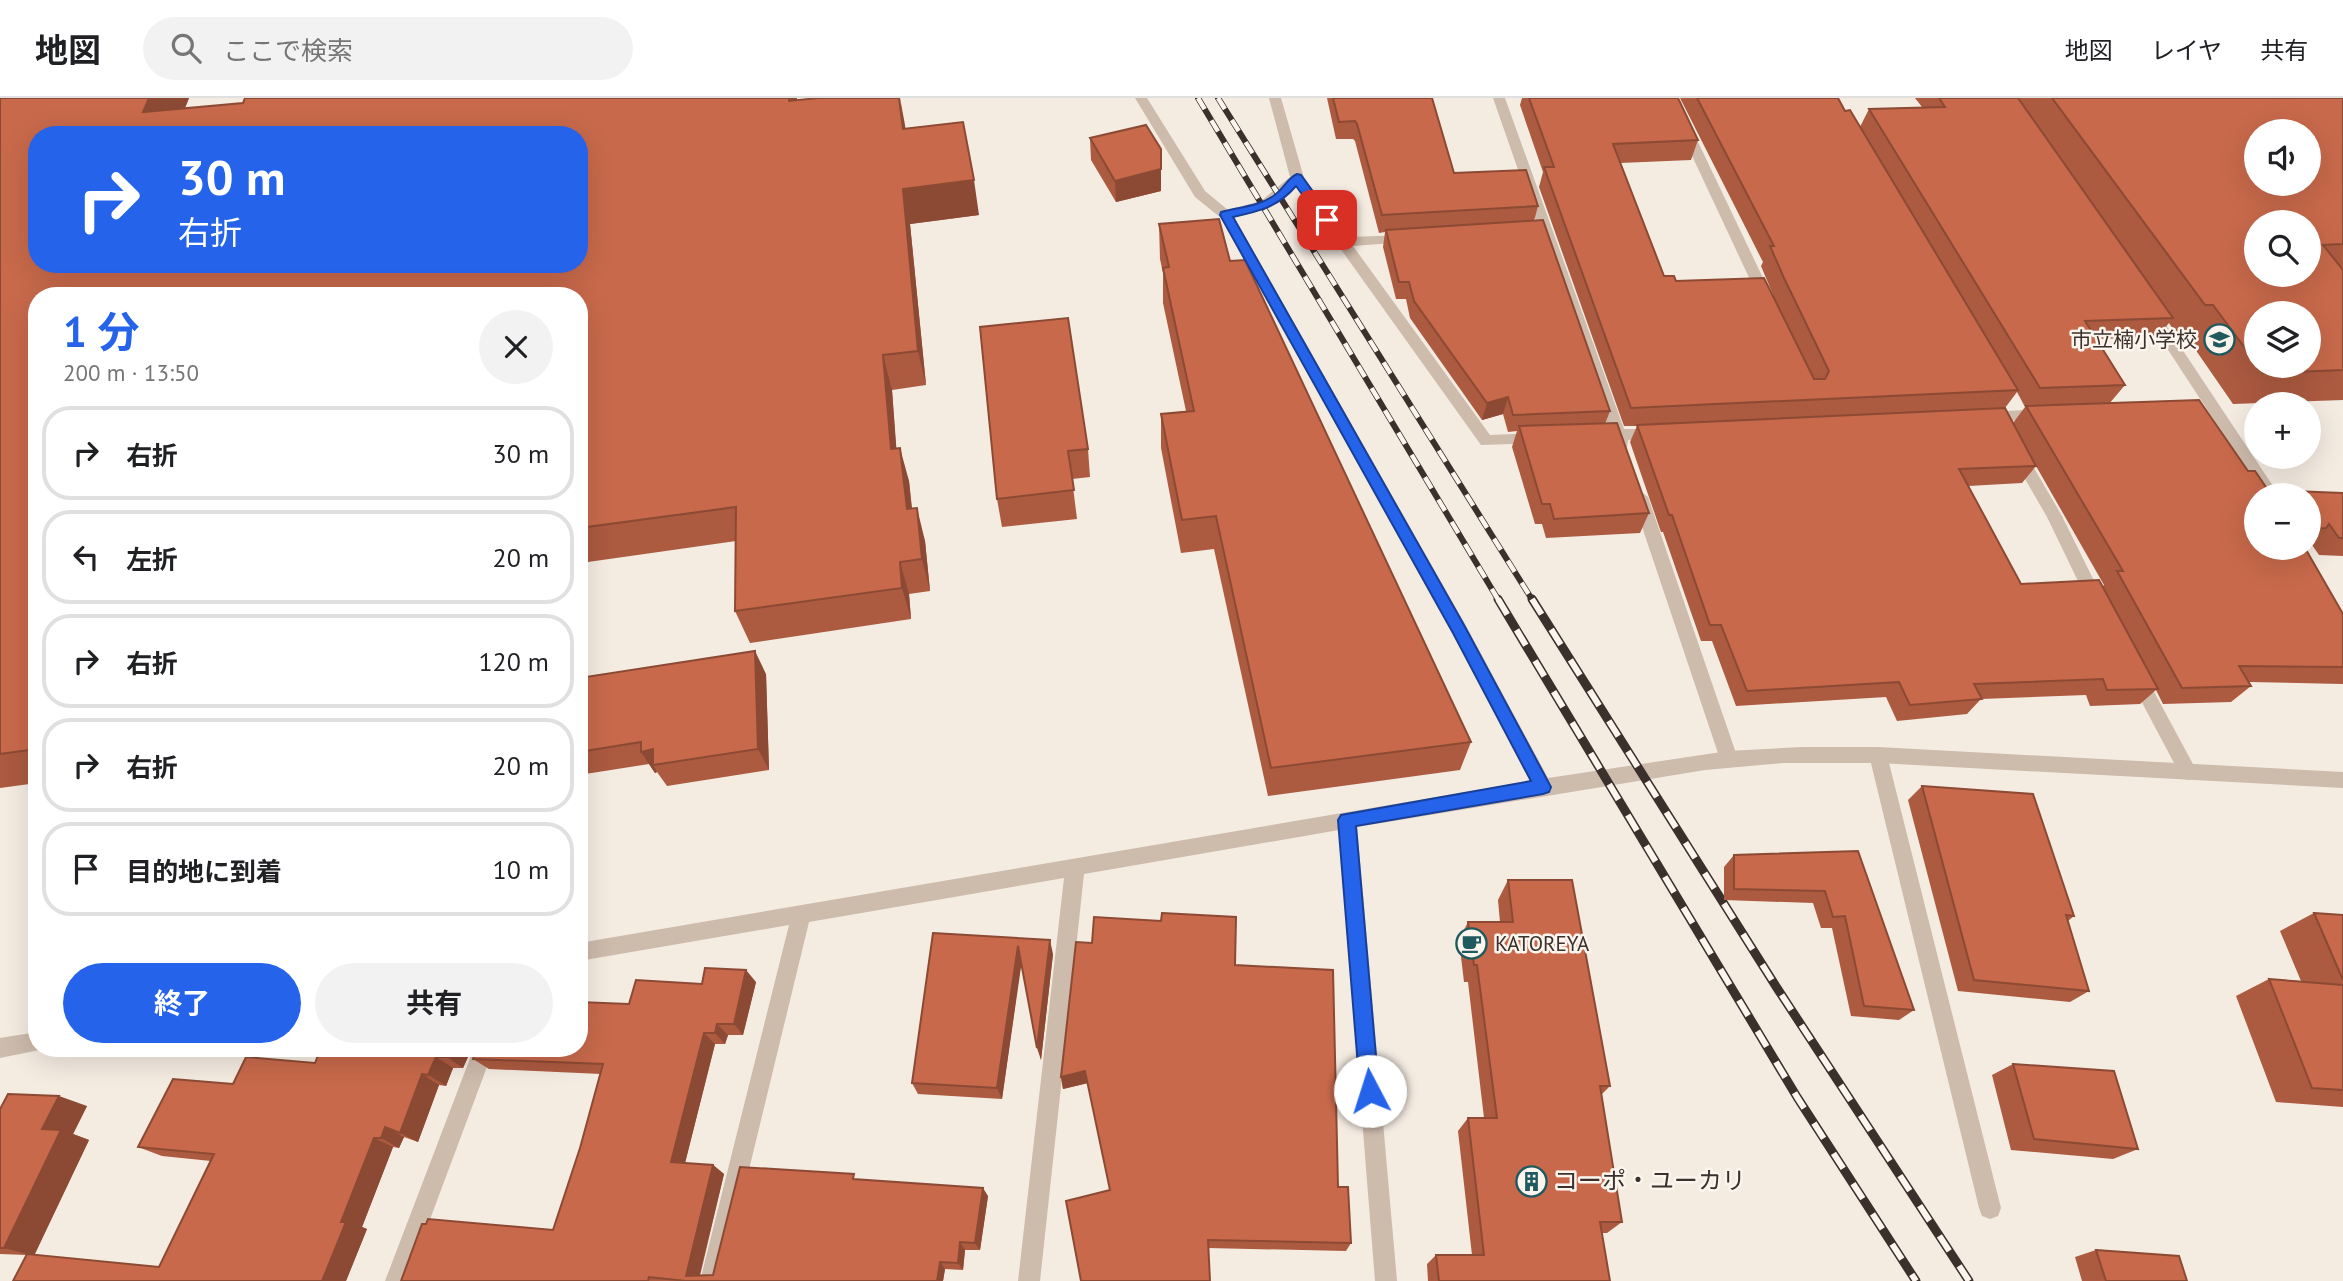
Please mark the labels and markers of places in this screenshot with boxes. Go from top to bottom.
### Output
pin [1297,190,1357,250]
school or university icon: 市立楠小学校 [2203,323,2237,357]
place label: 市立楠小学校 [2071,326,2197,353]
cafe icon: KATOREYA [1455,927,1489,961]
place label: KATOREYA [1495,930,1590,957]
building icon: コーポ・ユーカリ [1514,1164,1548,1198]
place label: コーポ・ユーカリ [1554,1165,1746,1196]

